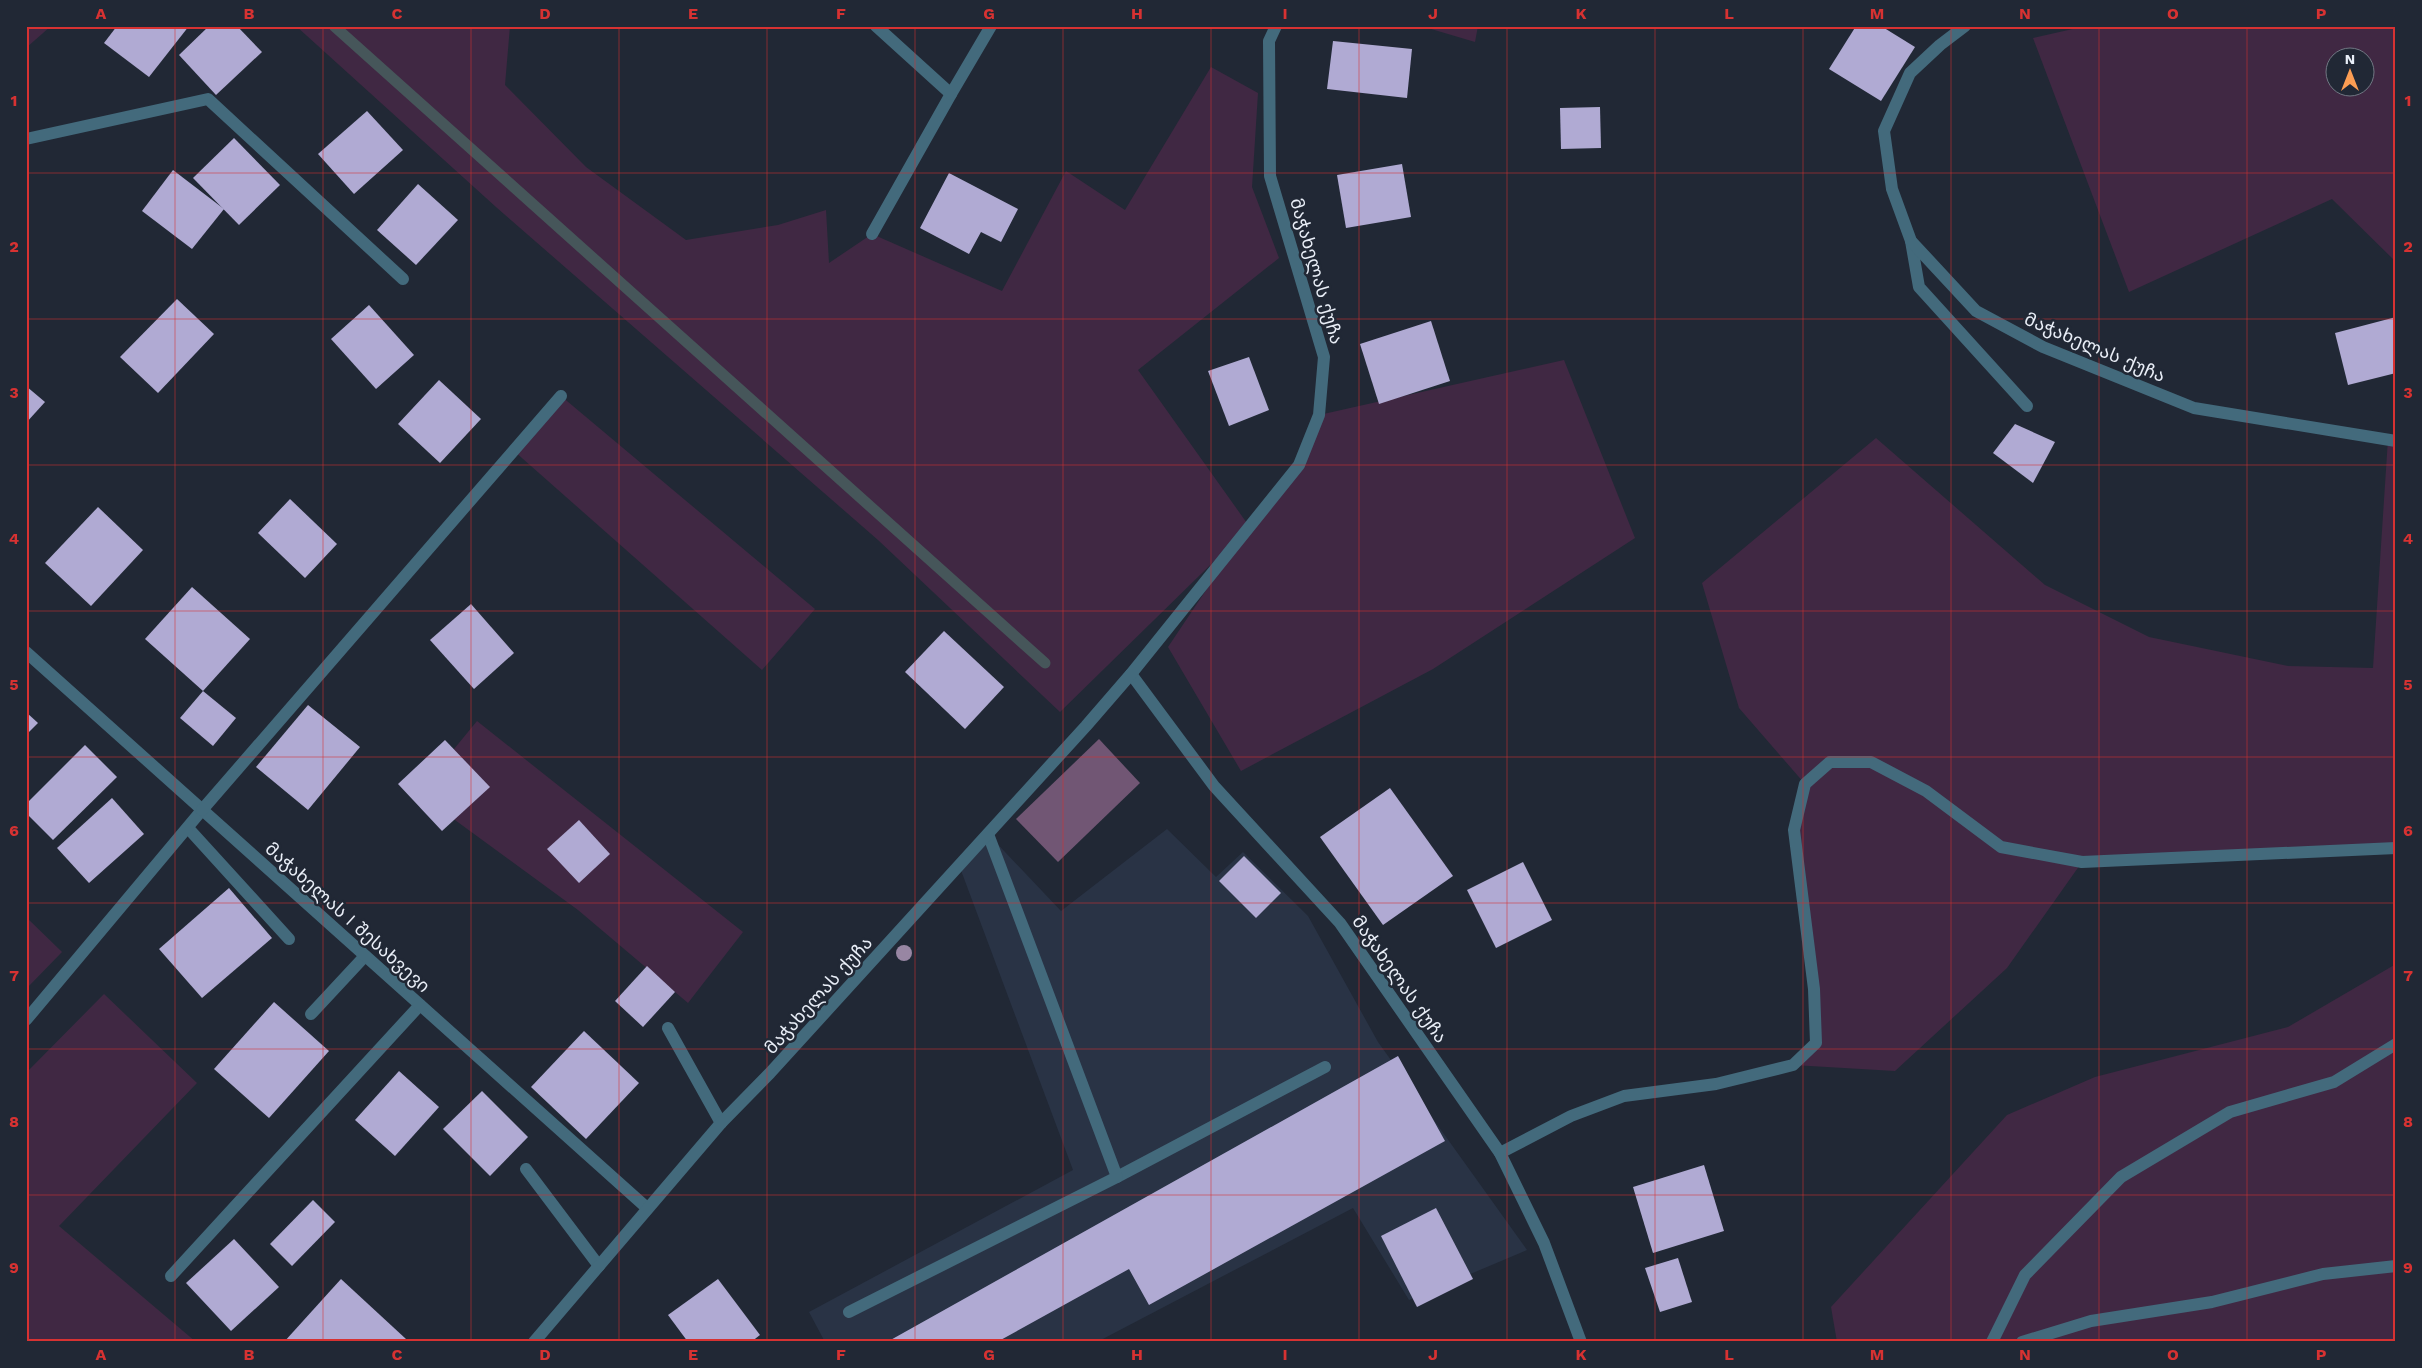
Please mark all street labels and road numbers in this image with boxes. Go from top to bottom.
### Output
street label: მაჭახელას ქუჩა [1285,196,1348,347]
street label: მაჭახელას ქუჩა [2021,308,2168,387]
street label: მაჭახელას I შესახვევი [261,838,435,997]
street label: მაჭახელას ქუჩა [1347,911,1452,1047]
street label: მაჭახელას ქუჩა [760,932,877,1059]

